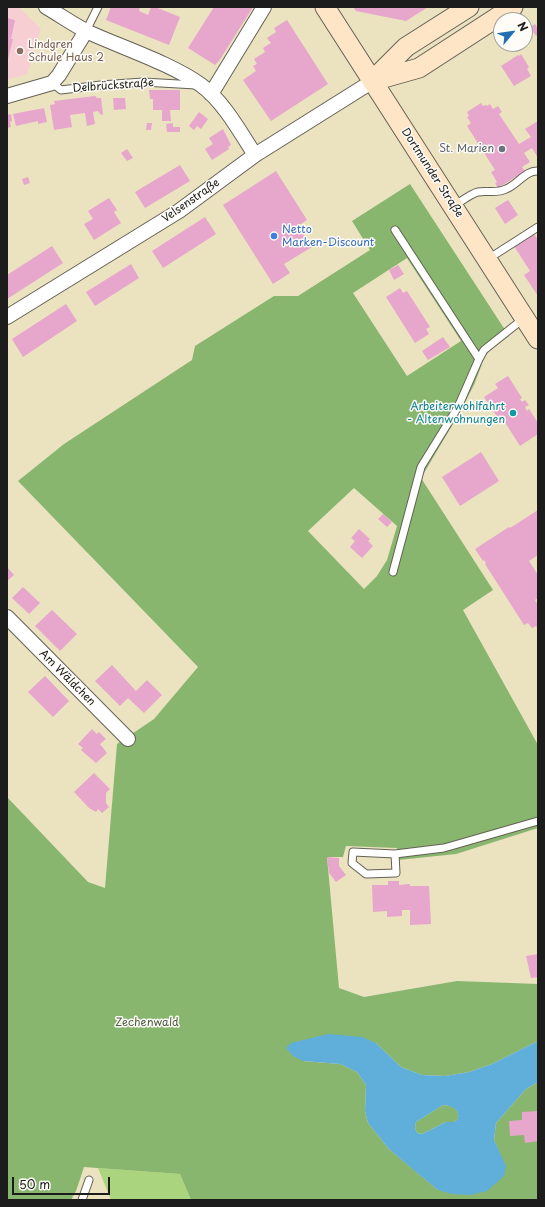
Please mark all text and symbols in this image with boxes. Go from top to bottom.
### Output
north arrow [493,12,533,52]
text: N [514,18,533,34]
place label: Lindgren Schule Haus 2 [28,38,104,64]
marker: Lindgren Schule Haus 2 [15,46,25,56]
street label: Delbrückstraße [72,77,154,95]
street label: Dortmunder Straße [398,126,466,220]
place label: St. Marien [439,142,494,156]
marker: St. Marien [497,144,507,154]
street label: Velsenstraße [160,176,222,226]
place label: Netto Marken-Discount [282,223,374,249]
marker: Netto Marken-Discount [269,231,279,241]
place label: Arbeiterwohlfahrt - Altenwohnungen [407,400,505,426]
marker: Arbeiterwohlfahrt - Altenwohnungen [508,408,518,418]
street label: Am Wäldchen [36,647,98,709]
park label: Zechenwald [115,1016,179,1030]
scale bar [14,1169,112,1195]
text: 50 m [19,1175,50,1193]

